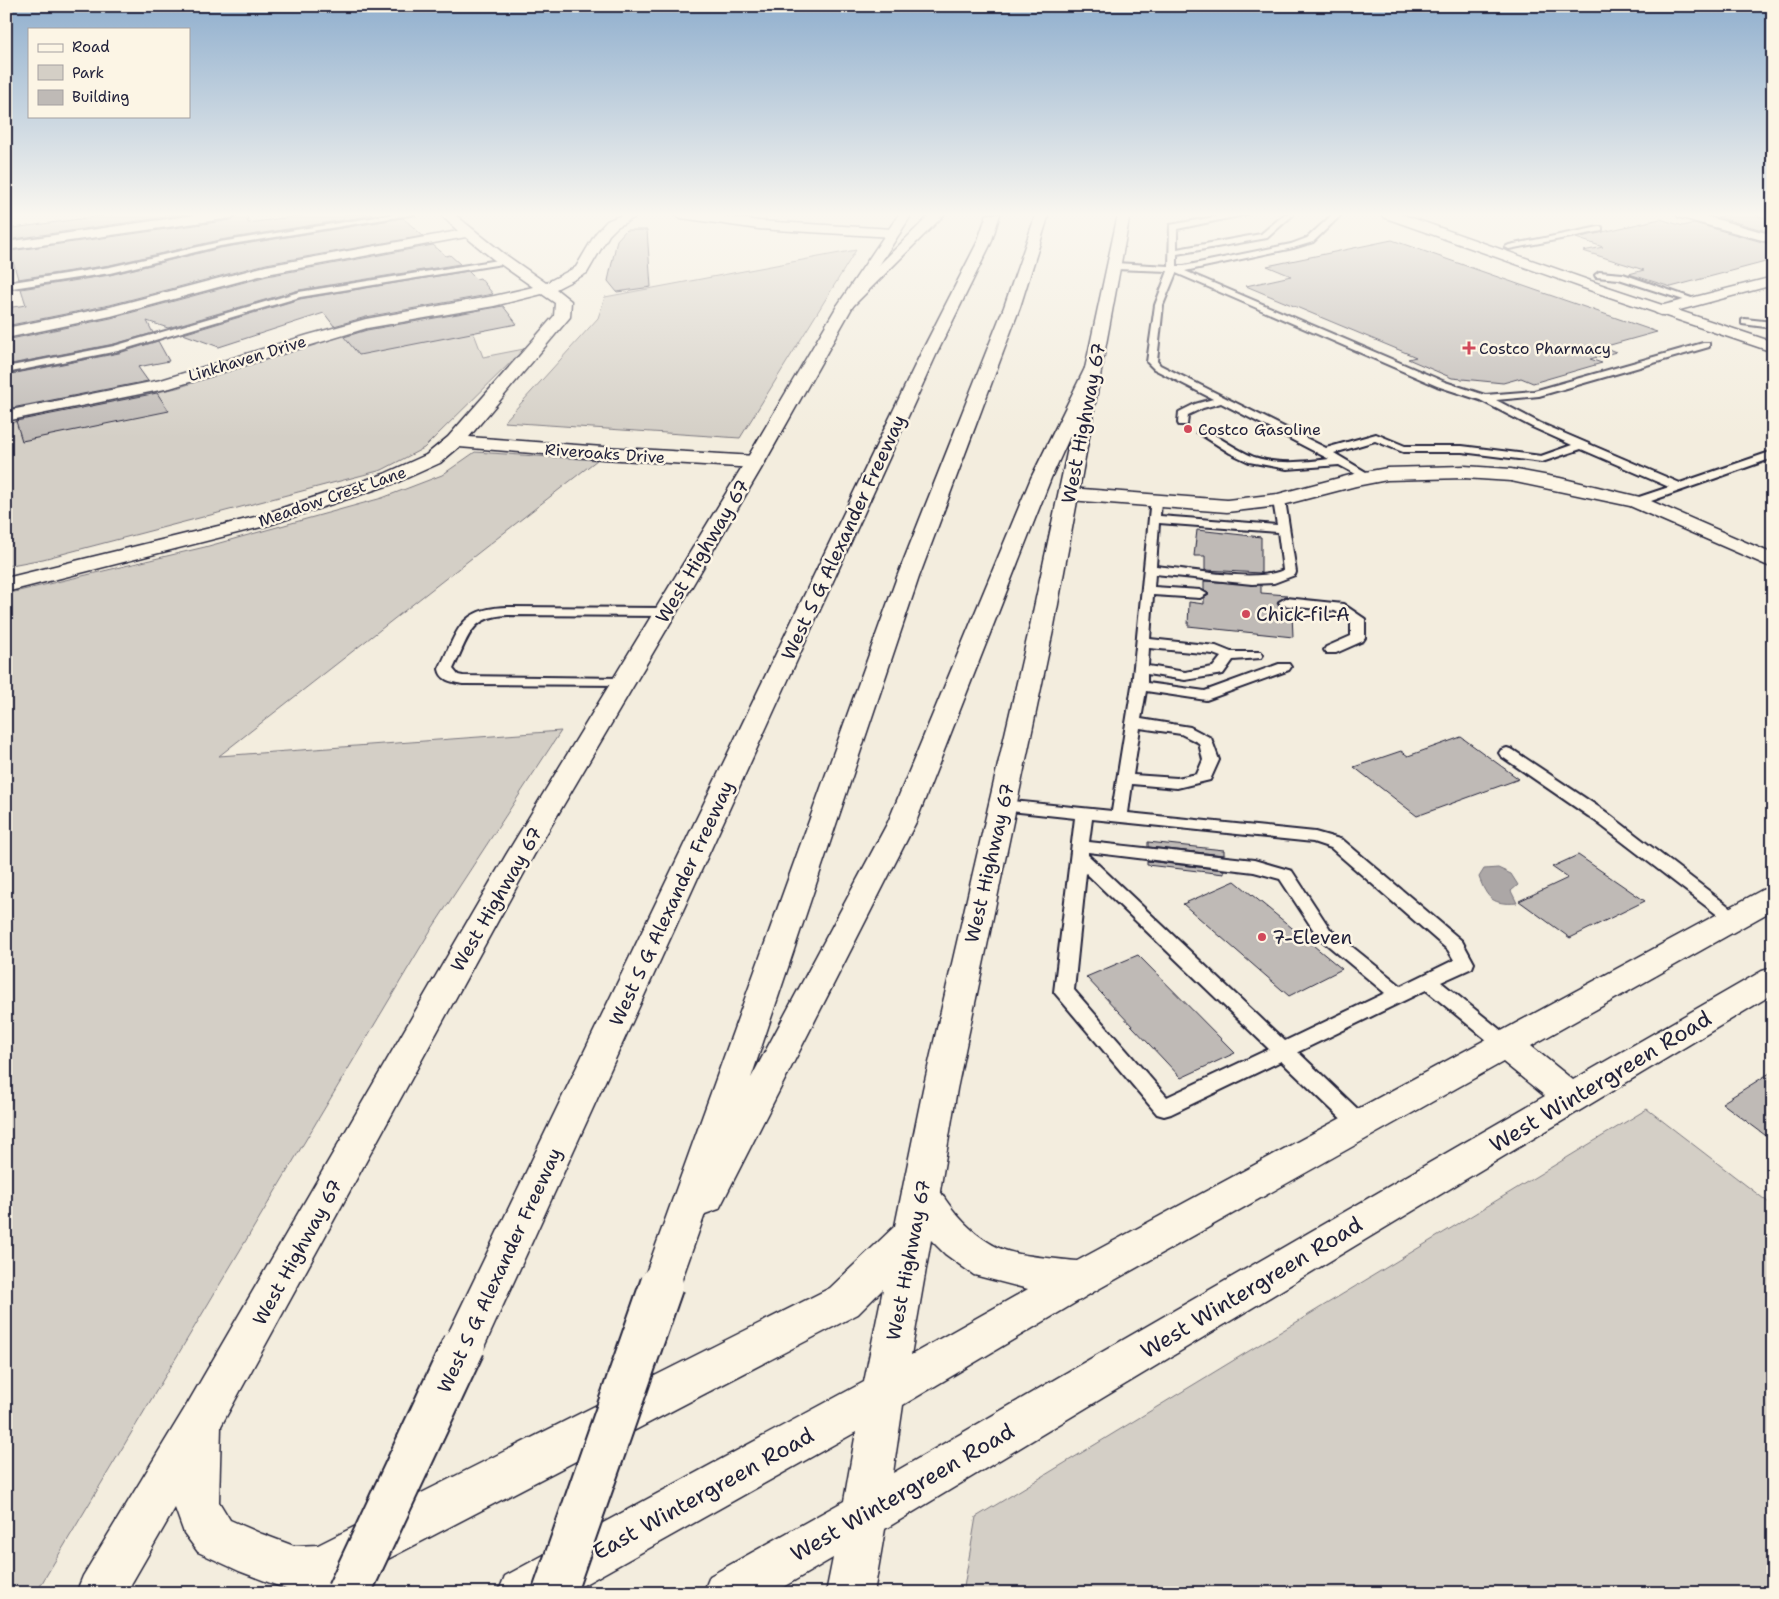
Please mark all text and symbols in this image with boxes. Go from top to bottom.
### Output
legend [28,28,190,118]
text: Road [72,37,110,57]
text: Park [72,63,104,83]
text: Building [72,87,129,107]
street label: Linkhaven Drive [186,331,309,386]
place label: Costco Pharmacy [1479,338,1611,359]
street label: West Highway 67 [1056,341,1111,506]
marker: Costco Pharmacy [1463,342,1475,354]
street label: West S G Alexander Freeway [775,410,911,664]
place label: Costco Gasoline [1198,419,1321,440]
marker: Costco Gasoline [1182,423,1194,435]
street label: Riveroaks Drive [544,439,666,468]
street label: Meadow Crest Lane [255,461,409,532]
street label: West Highway 67 [650,475,755,628]
place label: Chick-fil-A [1256,602,1350,627]
marker: Chick-fil-A [1240,608,1252,620]
street label: West S G Alexander Freeway [603,776,739,1030]
street label: West Highway 67 [959,781,1020,945]
street label: West Highway 67 [445,822,548,976]
place label: 7-Eleven [1272,925,1352,950]
marker: 7-Eleven [1256,931,1268,943]
street label: West Wintergreen Road [1484,1004,1716,1159]
street label: West S G Alexander Freeway [431,1143,567,1397]
street label: West Highway 67 [247,1175,348,1330]
street label: West Highway 67 [881,1178,936,1343]
street label: West Wintergreen Road [1135,1210,1367,1365]
street label: West Wintergreen Road [785,1416,1019,1568]
street label: East Wintergreen Road [588,1421,819,1566]

